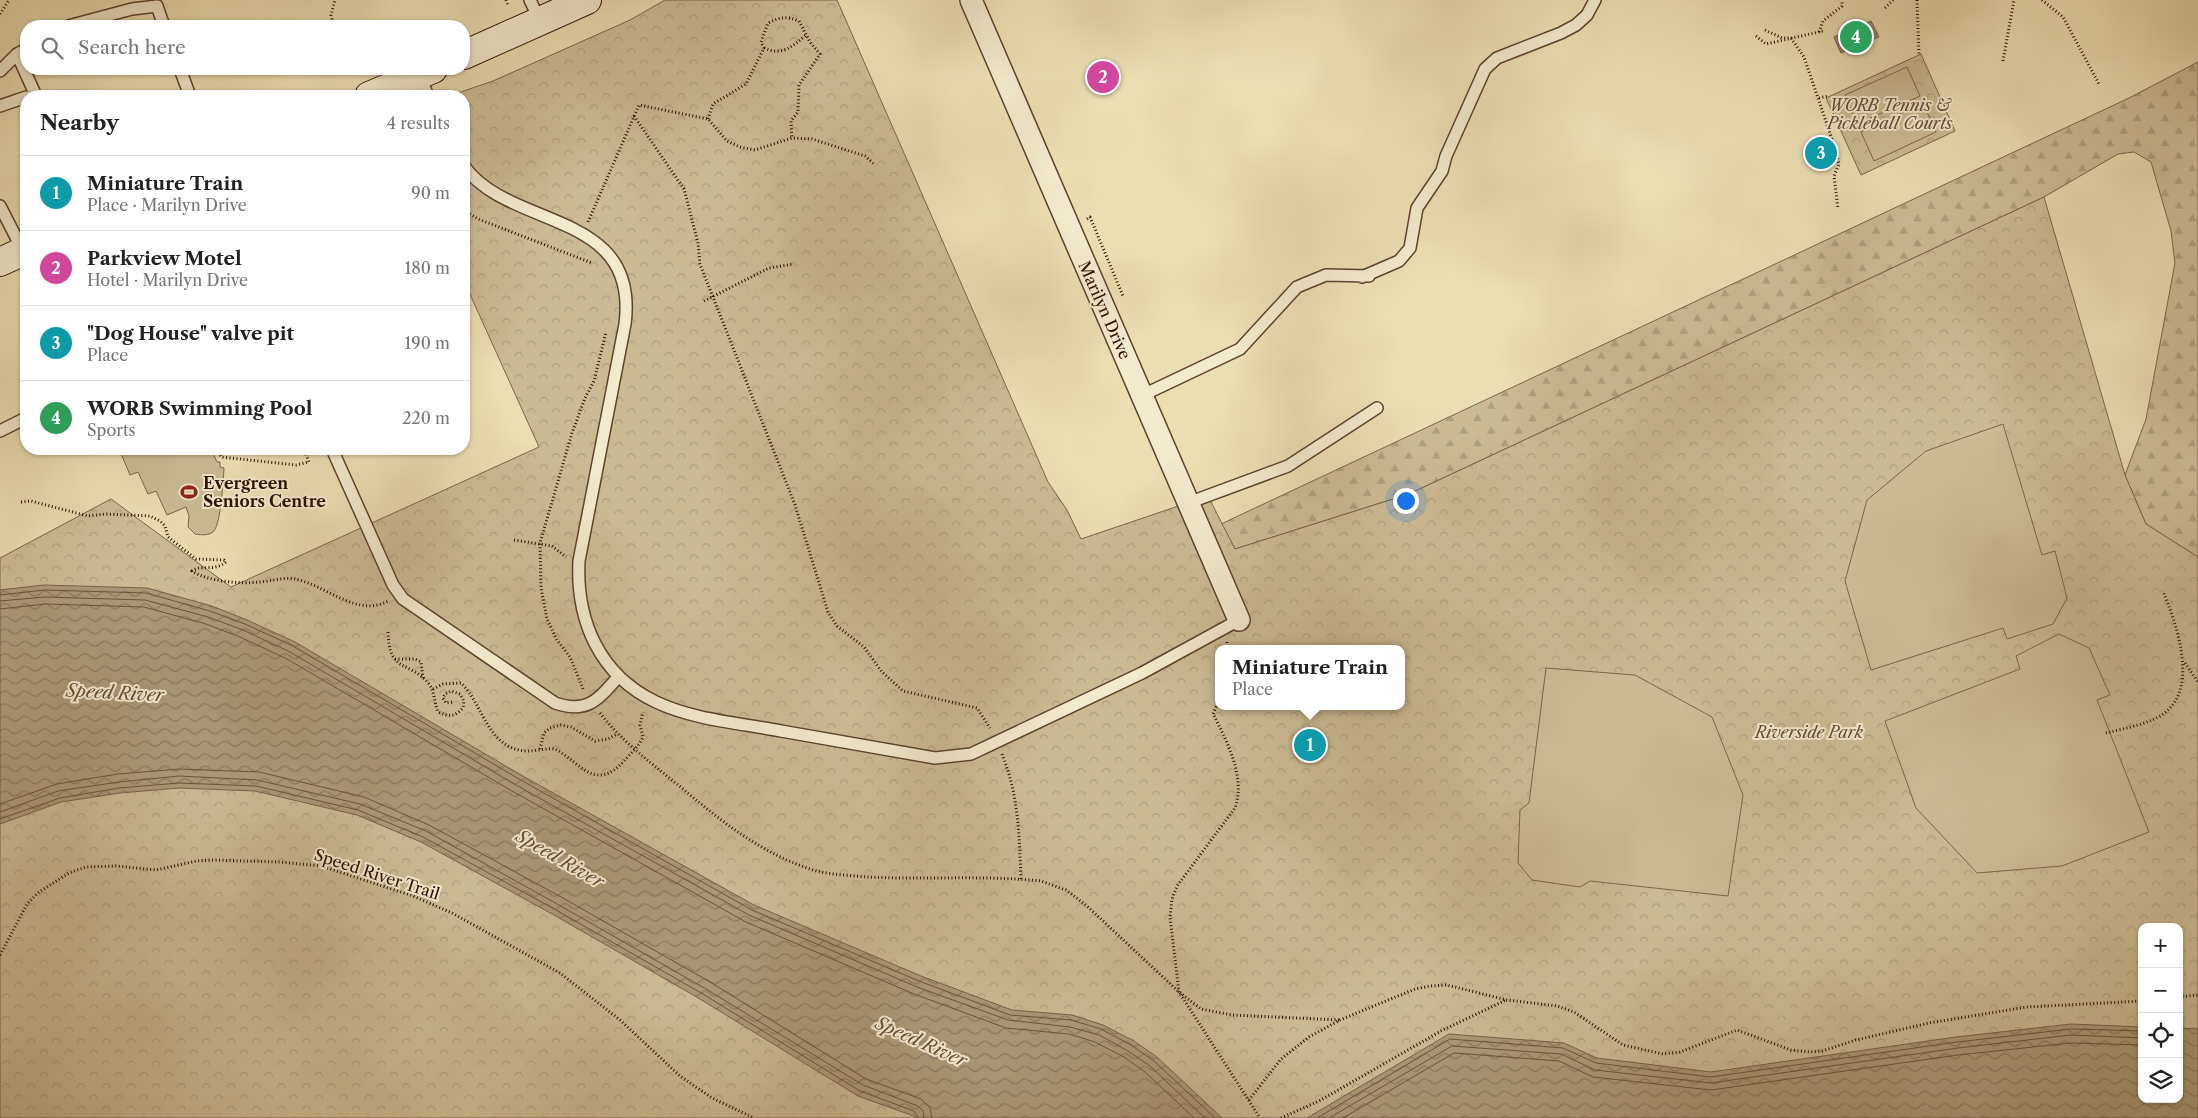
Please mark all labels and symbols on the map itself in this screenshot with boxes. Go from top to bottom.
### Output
pin: 4 [1840,18,1872,56]
pin: 2 [1087,58,1119,96]
park label: WORB Tennis & Pickleball Courts [1825,95,1953,133]
pin: 3 [1805,134,1837,172]
street label: Marilyn Drive [1074,258,1136,362]
place label: Evergreen Seniors Centre [203,473,326,511]
sports icon: Evergreen Seniors Centre [179,482,199,502]
your location [1393,488,1419,514]
water label: Speed River [64,679,166,707]
park label: Riverside Park [1753,722,1864,742]
pin: 1 [1294,726,1326,764]
water label: Speed River [511,824,609,894]
street label: Speed River Trail [312,844,443,904]
water label: Speed River [871,1012,972,1073]

